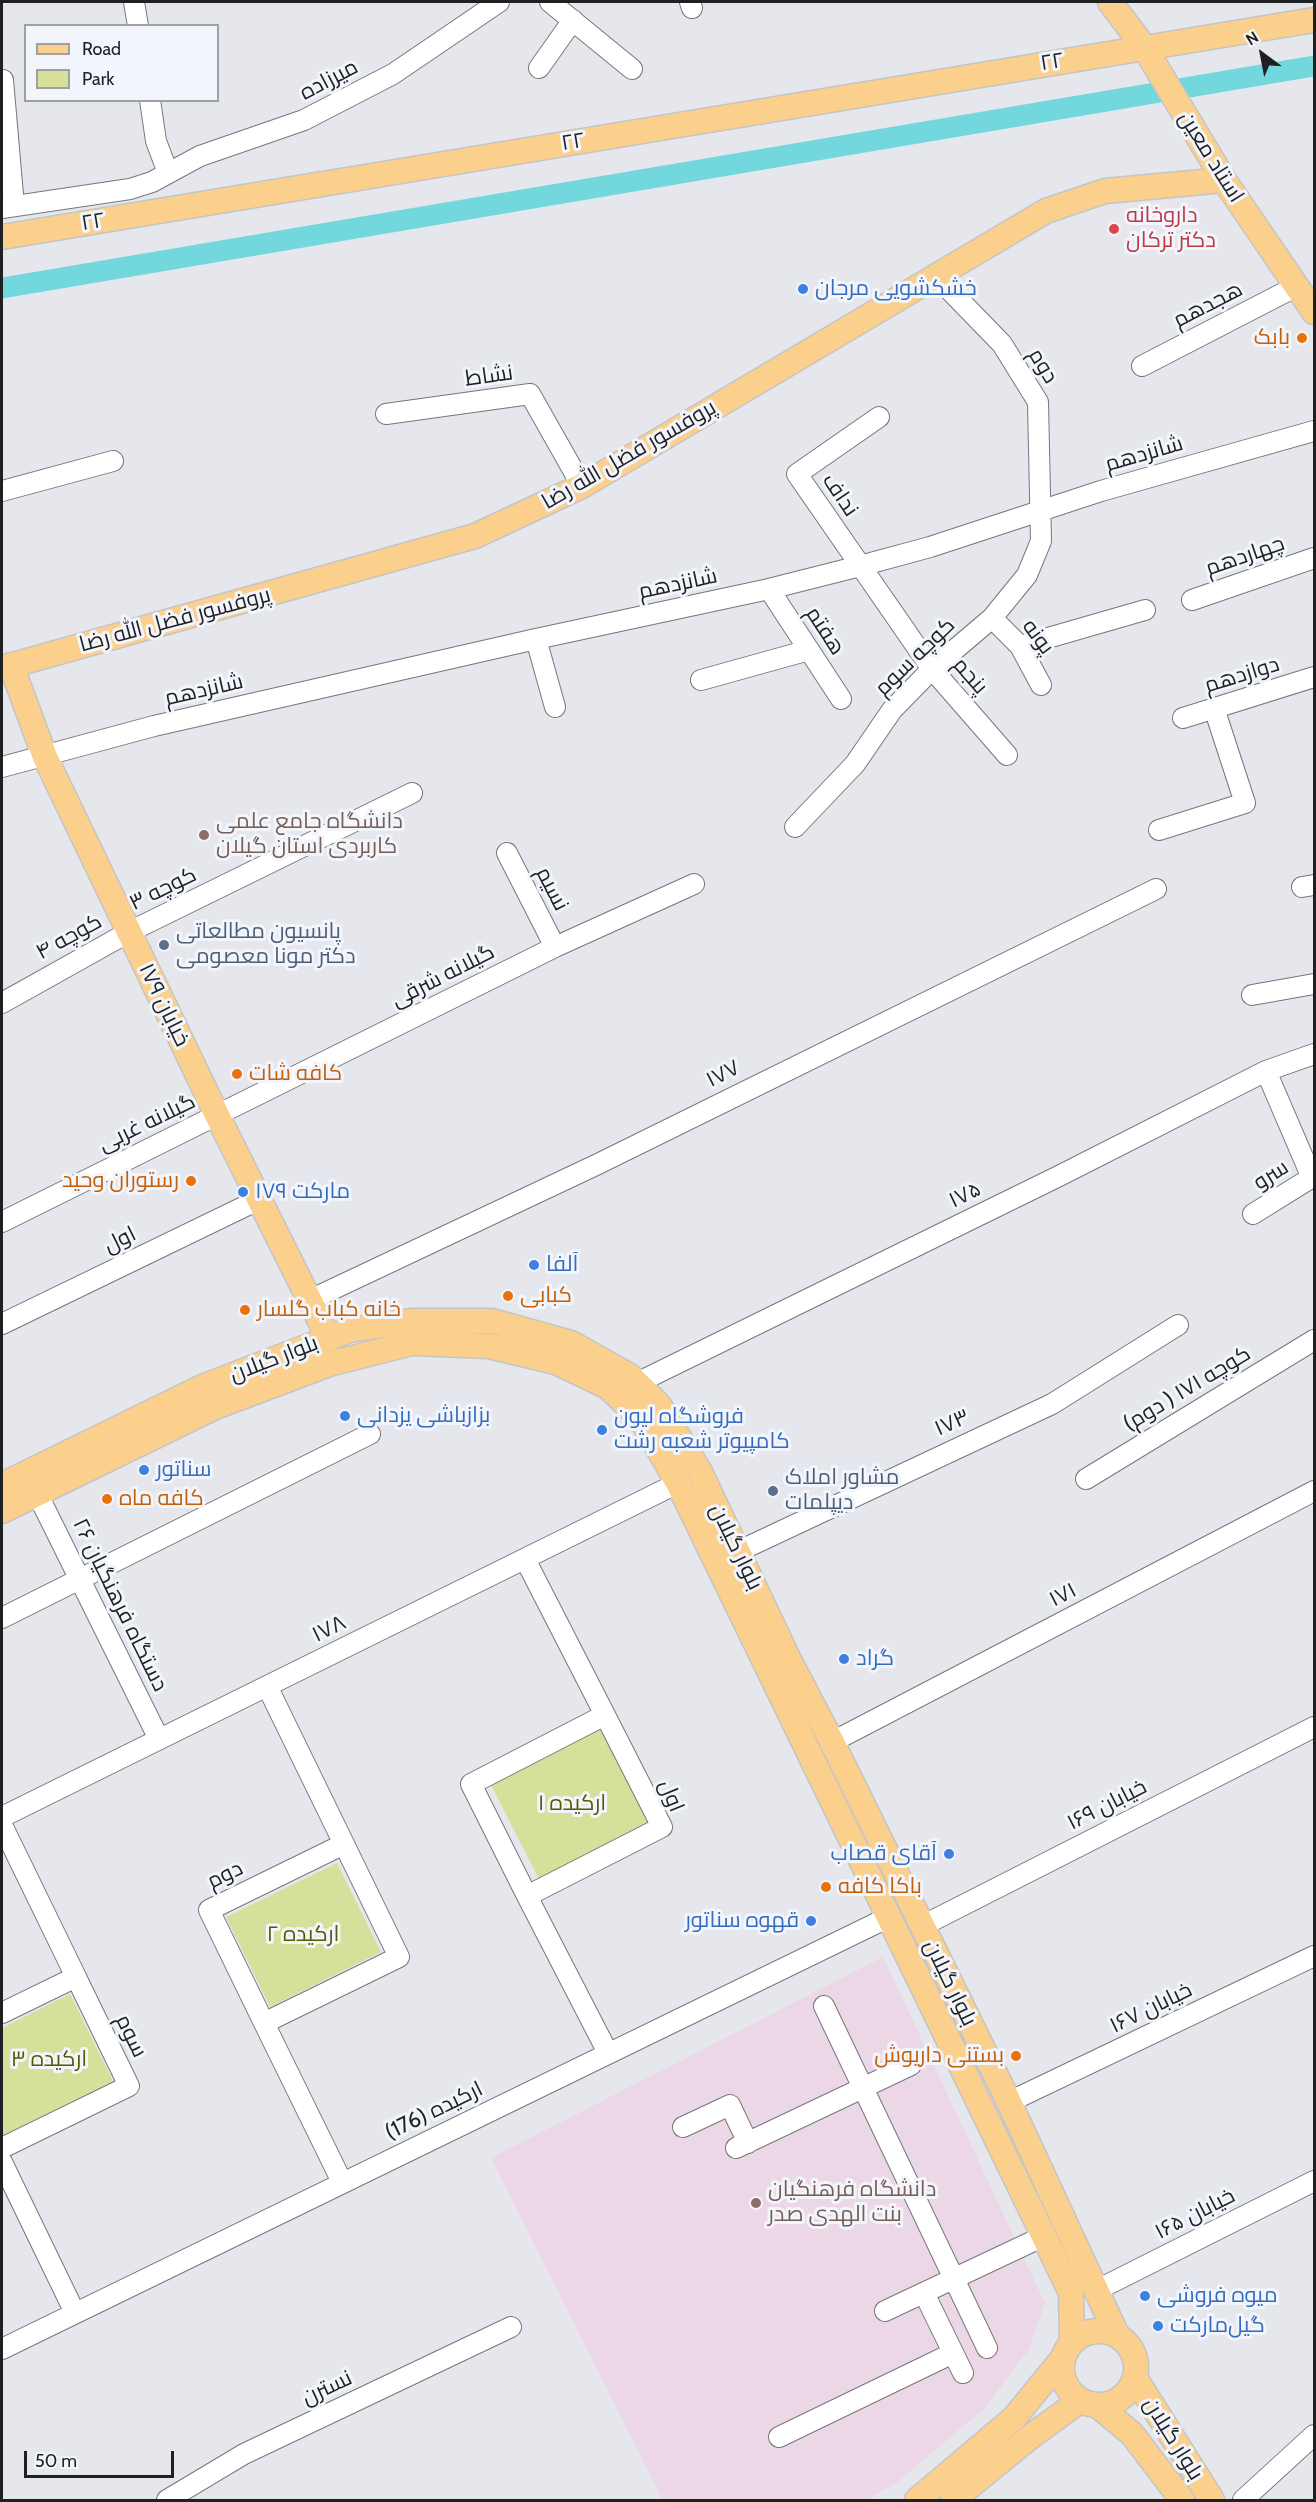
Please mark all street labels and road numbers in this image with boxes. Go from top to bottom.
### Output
street label: ۲۲ [1038,47,1066,77]
street label: میرزاده [295,54,363,106]
street label: استاد معین [1173,106,1249,208]
street label: ۲۲ [559,127,587,157]
street label: ۲۲ [79,207,107,237]
street label: هجدهم [1169,276,1247,334]
street label: دوم [1022,344,1064,388]
street label: نشاط [463,360,515,392]
street label: پروفسور فضل الله رضا [537,394,721,516]
street label: شانزدهم [1102,430,1186,478]
street label: نداف [816,468,864,522]
street label: چهاردهم [1202,530,1288,582]
street label: شانزدهم [636,563,720,605]
street label: پروفسور فضل الله رضا [76,582,274,658]
street label: هفتم [800,602,850,660]
street label: کوچه سوم [869,612,961,702]
street label: پونه [1016,614,1060,660]
street label: دوازدهم [1201,651,1283,699]
street label: پنجم [947,652,993,700]
street label: شانزدهم [162,668,246,712]
street label: کوچه ۳ [125,862,201,916]
street label: نسیم [530,863,574,915]
street label: کوچه ۴ [32,908,106,966]
street label: گیلانه شرقی [387,939,499,1013]
street label: خیابان ۱۷۹ [133,959,195,1051]
street label: ۱۷۷ [702,1054,744,1094]
street label: گیلانه غربی [94,1088,200,1158]
street label: سرو [1249,1154,1293,1196]
street label: ۱۷۵ [945,1176,985,1214]
street label: اول [100,1221,140,1259]
street label: بلوار گیلان [226,1330,322,1388]
street label: کوچه ۱۷۱ ( دوم) [1119,1341,1255,1437]
street label: ۱۷۳ [930,1404,974,1442]
street label: بلوار گیلان [704,1500,768,1594]
street label: ۲۶ دستگاه فرهنگیان [67,1514,173,1696]
street label: ۱۷۱ [1045,1577,1081,1613]
street label: ۱۷۸ [308,1610,350,1648]
street label: خیابان ۱۶۹ [1063,1774,1151,1836]
street label: اول [653,1776,689,1816]
street label: دوم [203,1855,247,1895]
street label: بلوار گیلان [918,1936,982,2030]
street label: خیابان ۱۶۷ [1106,1977,1196,2039]
street label: سوم [109,2010,153,2062]
street label: ارکیده (176) [381,2076,487,2146]
street label: خیابان ۱۶۵ [1150,2183,1240,2245]
street label: نسترن [298,2365,356,2411]
street label: بلوار گیلان [1137,2393,1209,2485]

